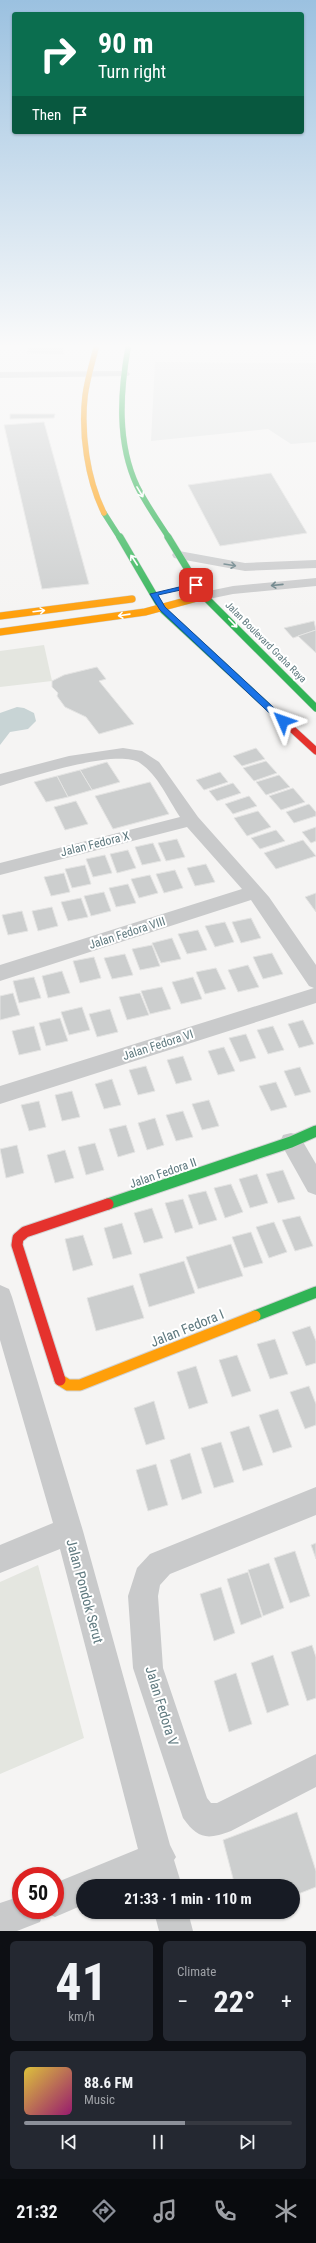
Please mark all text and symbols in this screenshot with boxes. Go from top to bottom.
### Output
text: 90 m [98,27,154,60]
icon: right [32,28,84,80]
text: Turn right [98,61,166,82]
icon: arrive [69,104,91,126]
text: Then [32,106,61,124]
one-way arrow [137,486,145,498]
one-way arrow [130,555,138,566]
one-way arrow [224,561,237,569]
pin [179,568,213,602]
icon: arrive [185,574,207,596]
one-way arrow [271,582,284,589]
street label: Jalan Boulevard Graha Raya [223,599,309,685]
one-way arrow [32,607,45,615]
one-way arrow [118,611,131,619]
one-way arrow [228,618,238,628]
position arrow [262,700,304,742]
street label: Jalan Fedora X [59,829,131,859]
street label: Jalan Fedora VIII [87,914,167,952]
street label: Jalan Fedora VI [121,1027,195,1063]
street label: Jalan Fedora II [128,1155,198,1191]
street label: Jalan Fedora I [148,1306,226,1350]
street label: Jalan Pondok Serut [63,1537,107,1645]
street label: Jalan Fedora V [142,1664,182,1748]
speed limit sign: 50 [12,1867,64,1919]
text: 21:33 · 1 min · 110 m [124,1890,252,1908]
text: 41 [55,1952,108,2013]
text: Climate [177,1964,216,1979]
text: 22° [214,1984,256,2019]
text: − [177,1989,188,2014]
text: + [281,1989,292,2014]
text: km/h [68,2009,95,2024]
text: 88.6 FM [84,2074,133,2092]
text: Music [84,2092,115,2107]
icon: previous [58,2131,80,2153]
icon: pause [147,2131,169,2153]
icon: next [236,2131,258,2153]
icon: directions [90,2197,118,2225]
icon: music [151,2197,179,2225]
icon: phone [211,2197,239,2225]
icon: climate [272,2197,300,2225]
text: 21:32 [16,2201,58,2222]

